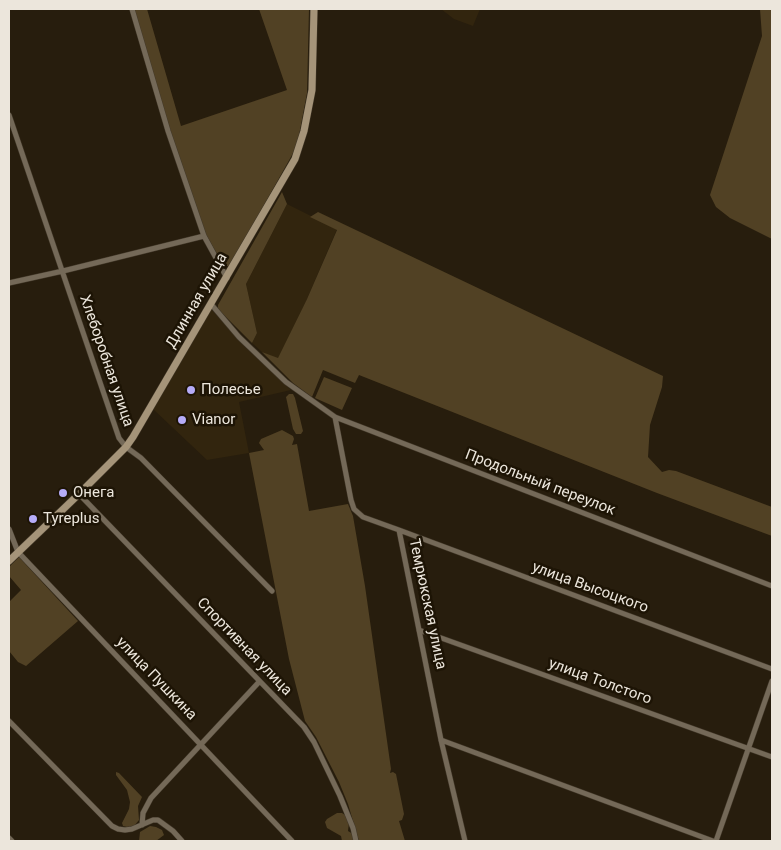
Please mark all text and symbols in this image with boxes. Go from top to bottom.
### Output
street label: Длинная улица [162,250,232,352]
street label: Хлеборобная улица [75,293,137,429]
place label: Полесье [201,381,261,399]
marker: Полесье [185,384,197,396]
place label: Vianor [192,411,235,429]
marker: Vianor [176,414,188,426]
street label: Продольный переулок [462,446,618,520]
place label: Онега [73,484,114,502]
marker: Онега [57,487,69,499]
place label: Tyreplus [43,510,99,528]
marker: Tyreplus [27,513,39,525]
street label: Темрюкская улица [404,537,450,671]
street label: улица Высоцкого [529,559,651,617]
street label: Спортивная улица [193,594,295,700]
street label: улица Пушкина [112,634,200,724]
street label: улица Толстого [546,655,654,709]

